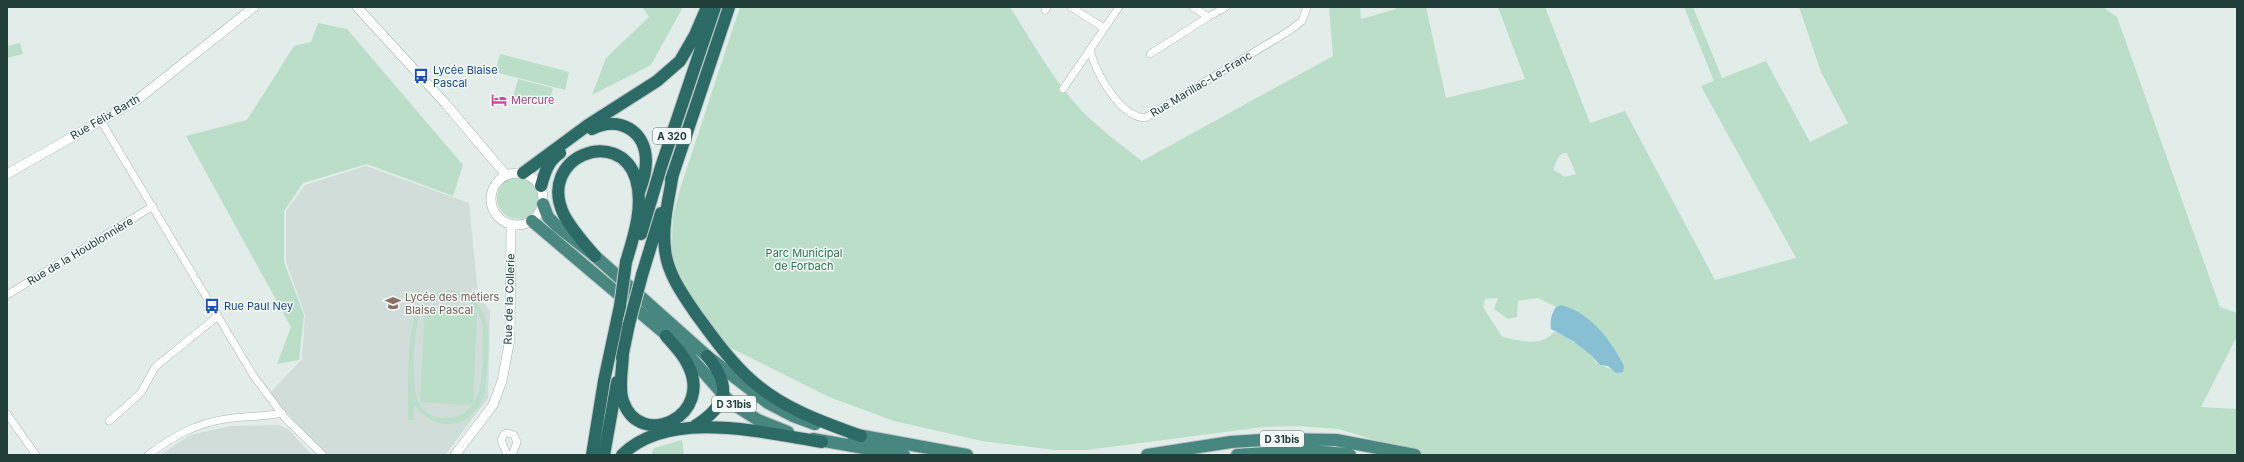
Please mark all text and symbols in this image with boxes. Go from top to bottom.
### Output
street label: Rue Marillac-Le-Franc [1148,48,1254,120]
place label: Lycée Blaise Pascal [433,63,498,90]
bus stop icon: Lycée Blaise Pascal [412,67,430,85]
street label: Rue Félix Barth [68,91,142,143]
hotel icon: Mercure [490,91,508,109]
place label: Mercure [511,93,554,107]
road number: A 320 [653,128,691,144]
street label: Rue de la Houblonnière [25,214,135,288]
park label: Parc Municipal de Forbach [766,246,842,273]
street label: Rue de la Collerie [500,253,518,345]
place label: Lycée des métiers Blaise Pascal [405,290,500,317]
school or university icon: Lycée des métiers Blaise Pascal [384,294,402,312]
bus stop icon: Rue Paul Ney [203,297,221,315]
place label: Rue Paul Ney [224,299,293,313]
road number: D 31bis [712,396,756,412]
road number: D 31bis [1260,431,1304,447]

